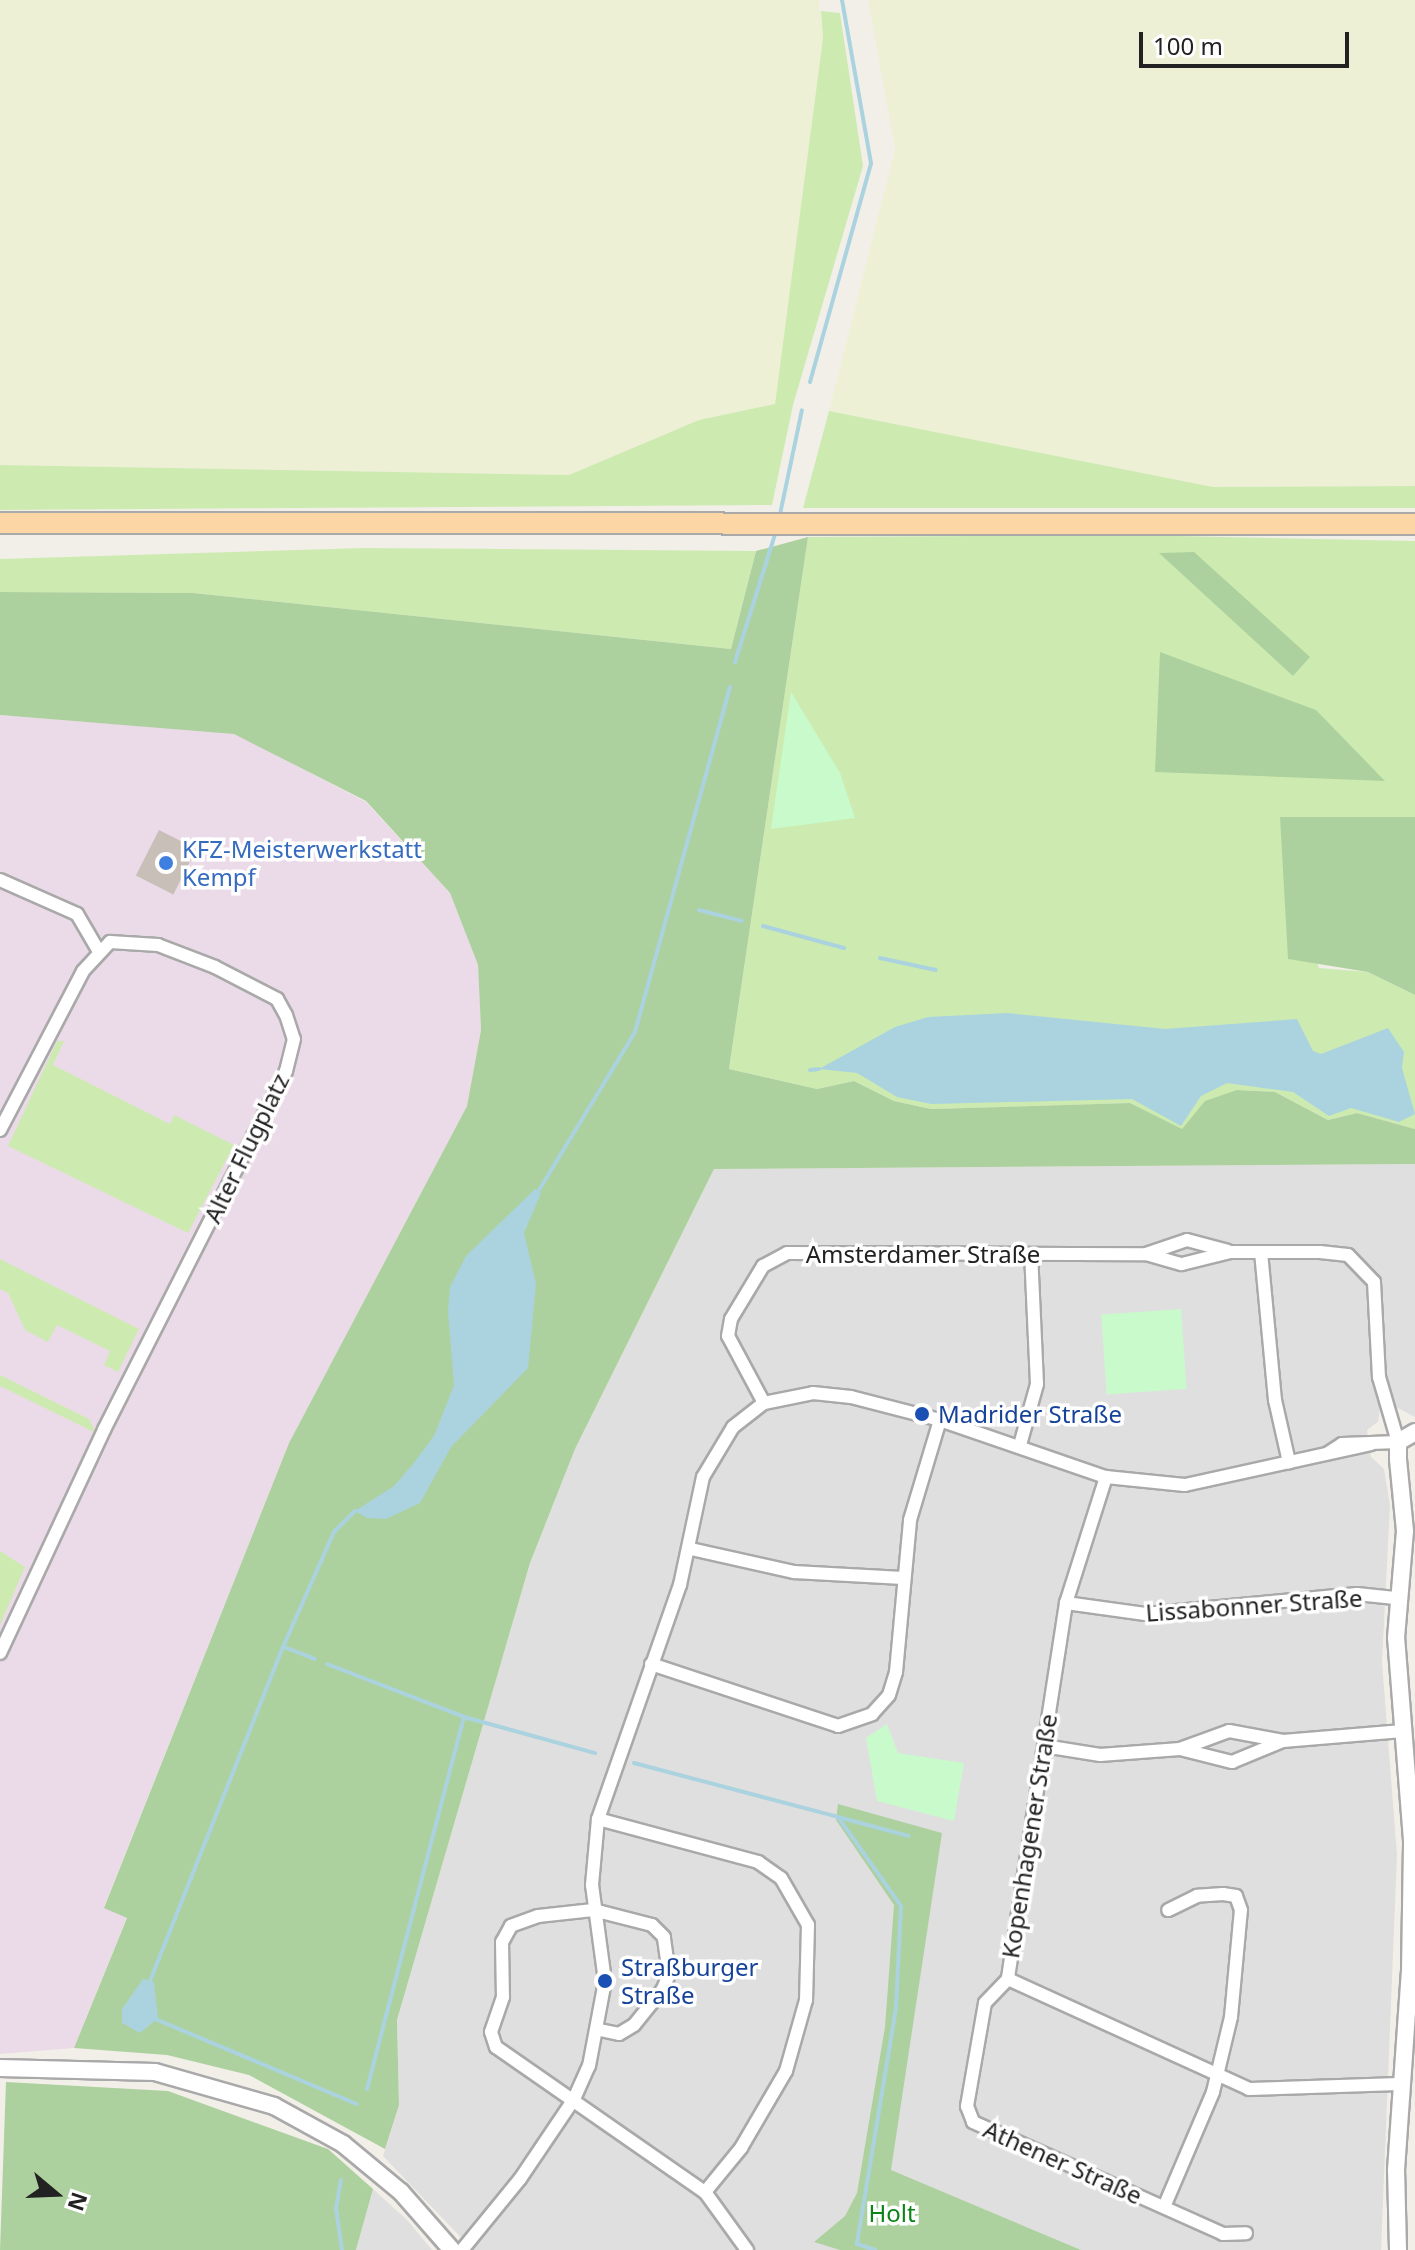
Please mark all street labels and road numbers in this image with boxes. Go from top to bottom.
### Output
street label: Alter Flugplatz [197,1069,295,1227]
street label: Amsterdamer Straße [806,1240,1040,1268]
street label: Lissabonner Straße [1145,1583,1363,1627]
street label: Kopenhagener Straße [995,1712,1063,1960]
street label: Athener Straße [979,2114,1147,2210]

